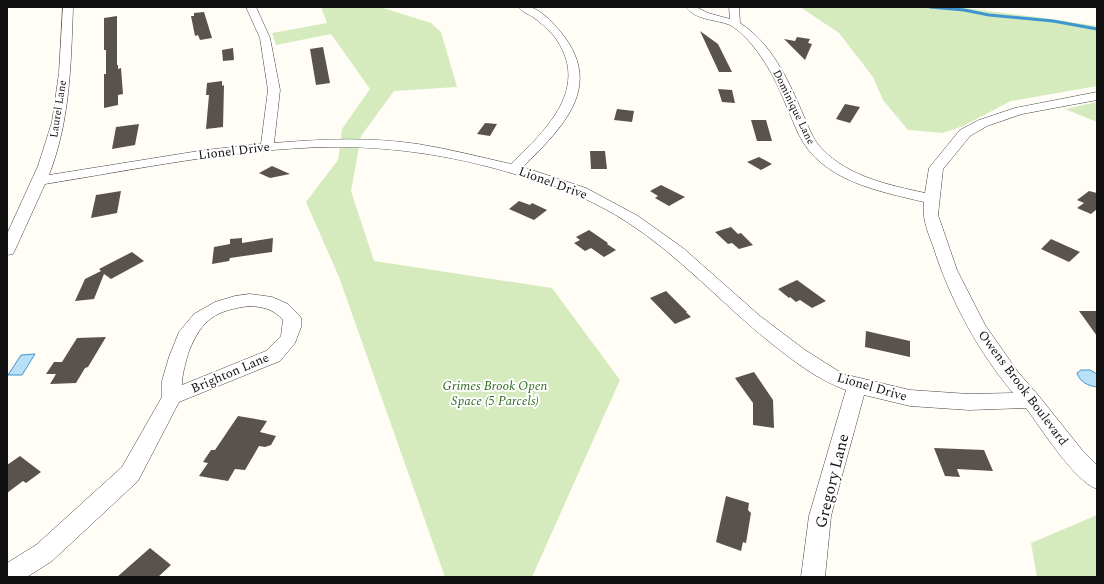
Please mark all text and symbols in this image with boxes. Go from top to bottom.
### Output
street label: Dominique Lane [768,67,820,147]
street label: Laurel Lane [45,79,71,139]
street label: Lionel Drive [197,137,271,165]
street label: Lionel Drive [516,161,590,205]
street label: Owens Brook Boulevard [973,326,1073,450]
street label: Brighton Lane [188,348,272,398]
street label: Lionel Drive [835,367,909,407]
park label: Grimes Brook Open Space (5 Parcels) [443,376,547,411]
street label: Gregory Lane [809,431,855,531]

